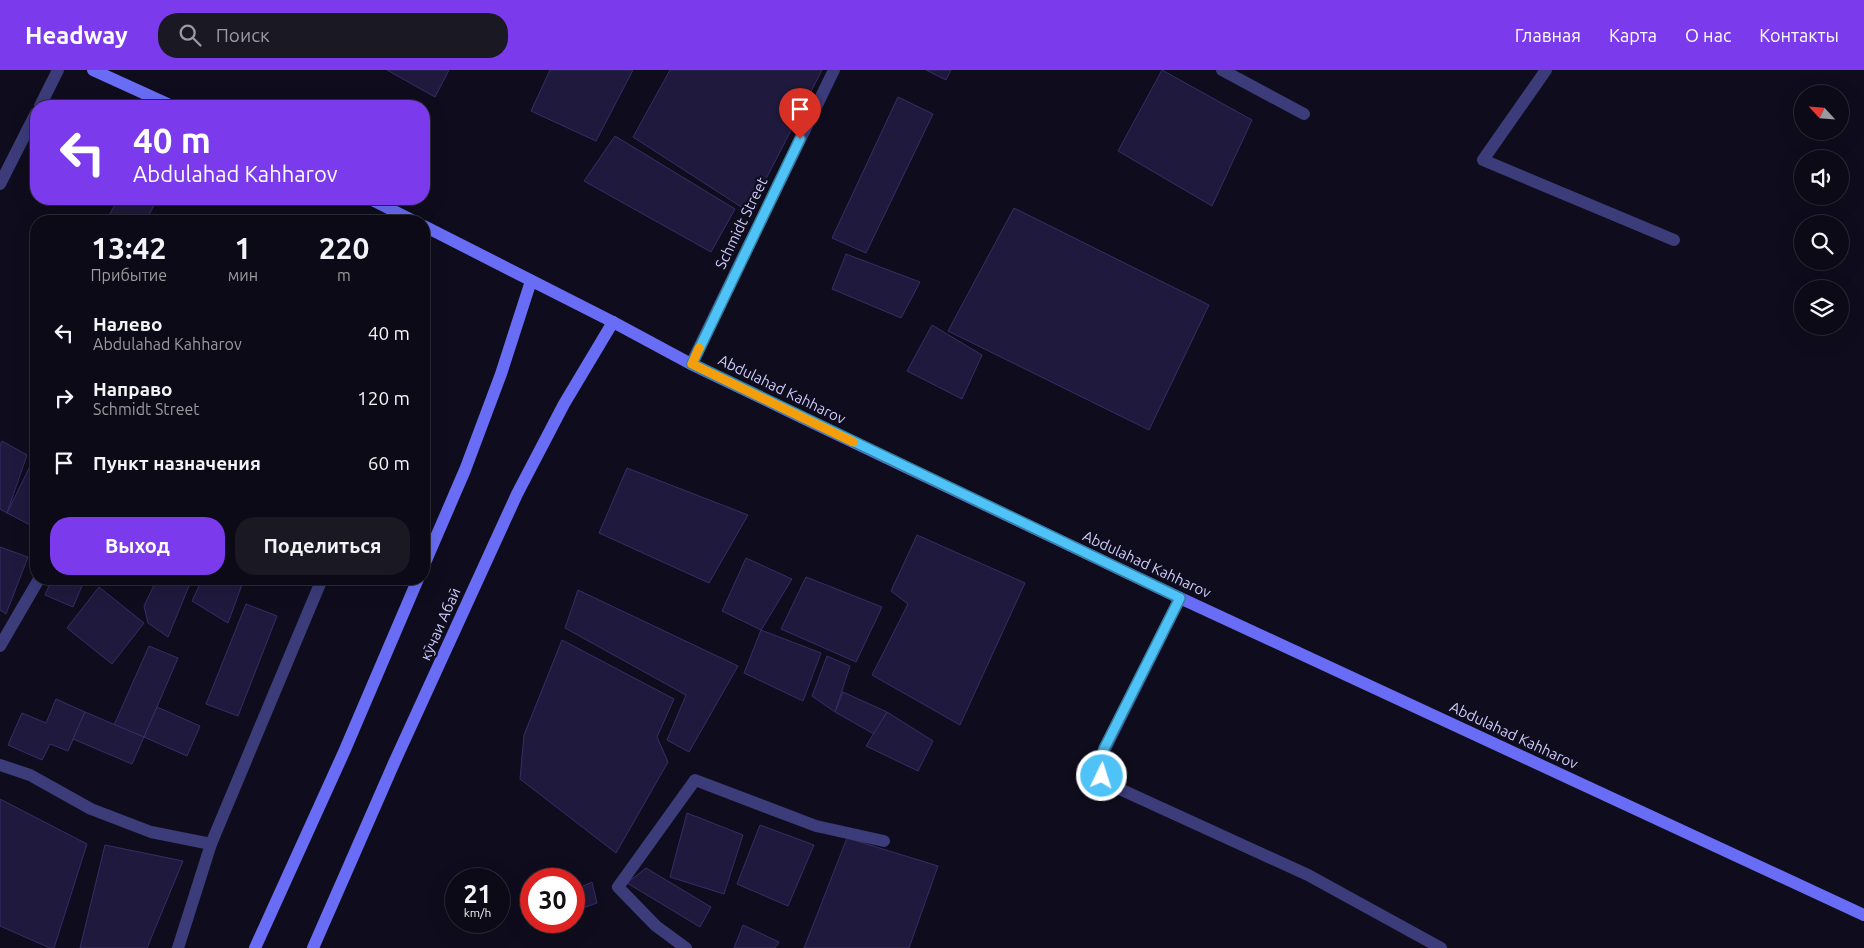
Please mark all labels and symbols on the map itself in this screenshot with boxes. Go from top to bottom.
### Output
north arrow [1794,85,1849,140]
pin [779,88,821,139]
street label: Schmidt Street [711,174,771,272]
street label: Abdulahad Kahharov [716,351,849,427]
street label: Abdulahad Kahharov [1080,527,1214,601]
street label: кӯчаи Абаӣ [416,585,464,663]
street label: Abdulahad Kahharov [1447,698,1581,772]
position arrow [1075,749,1127,801]
speed limit sign: 30 [520,868,585,933]

